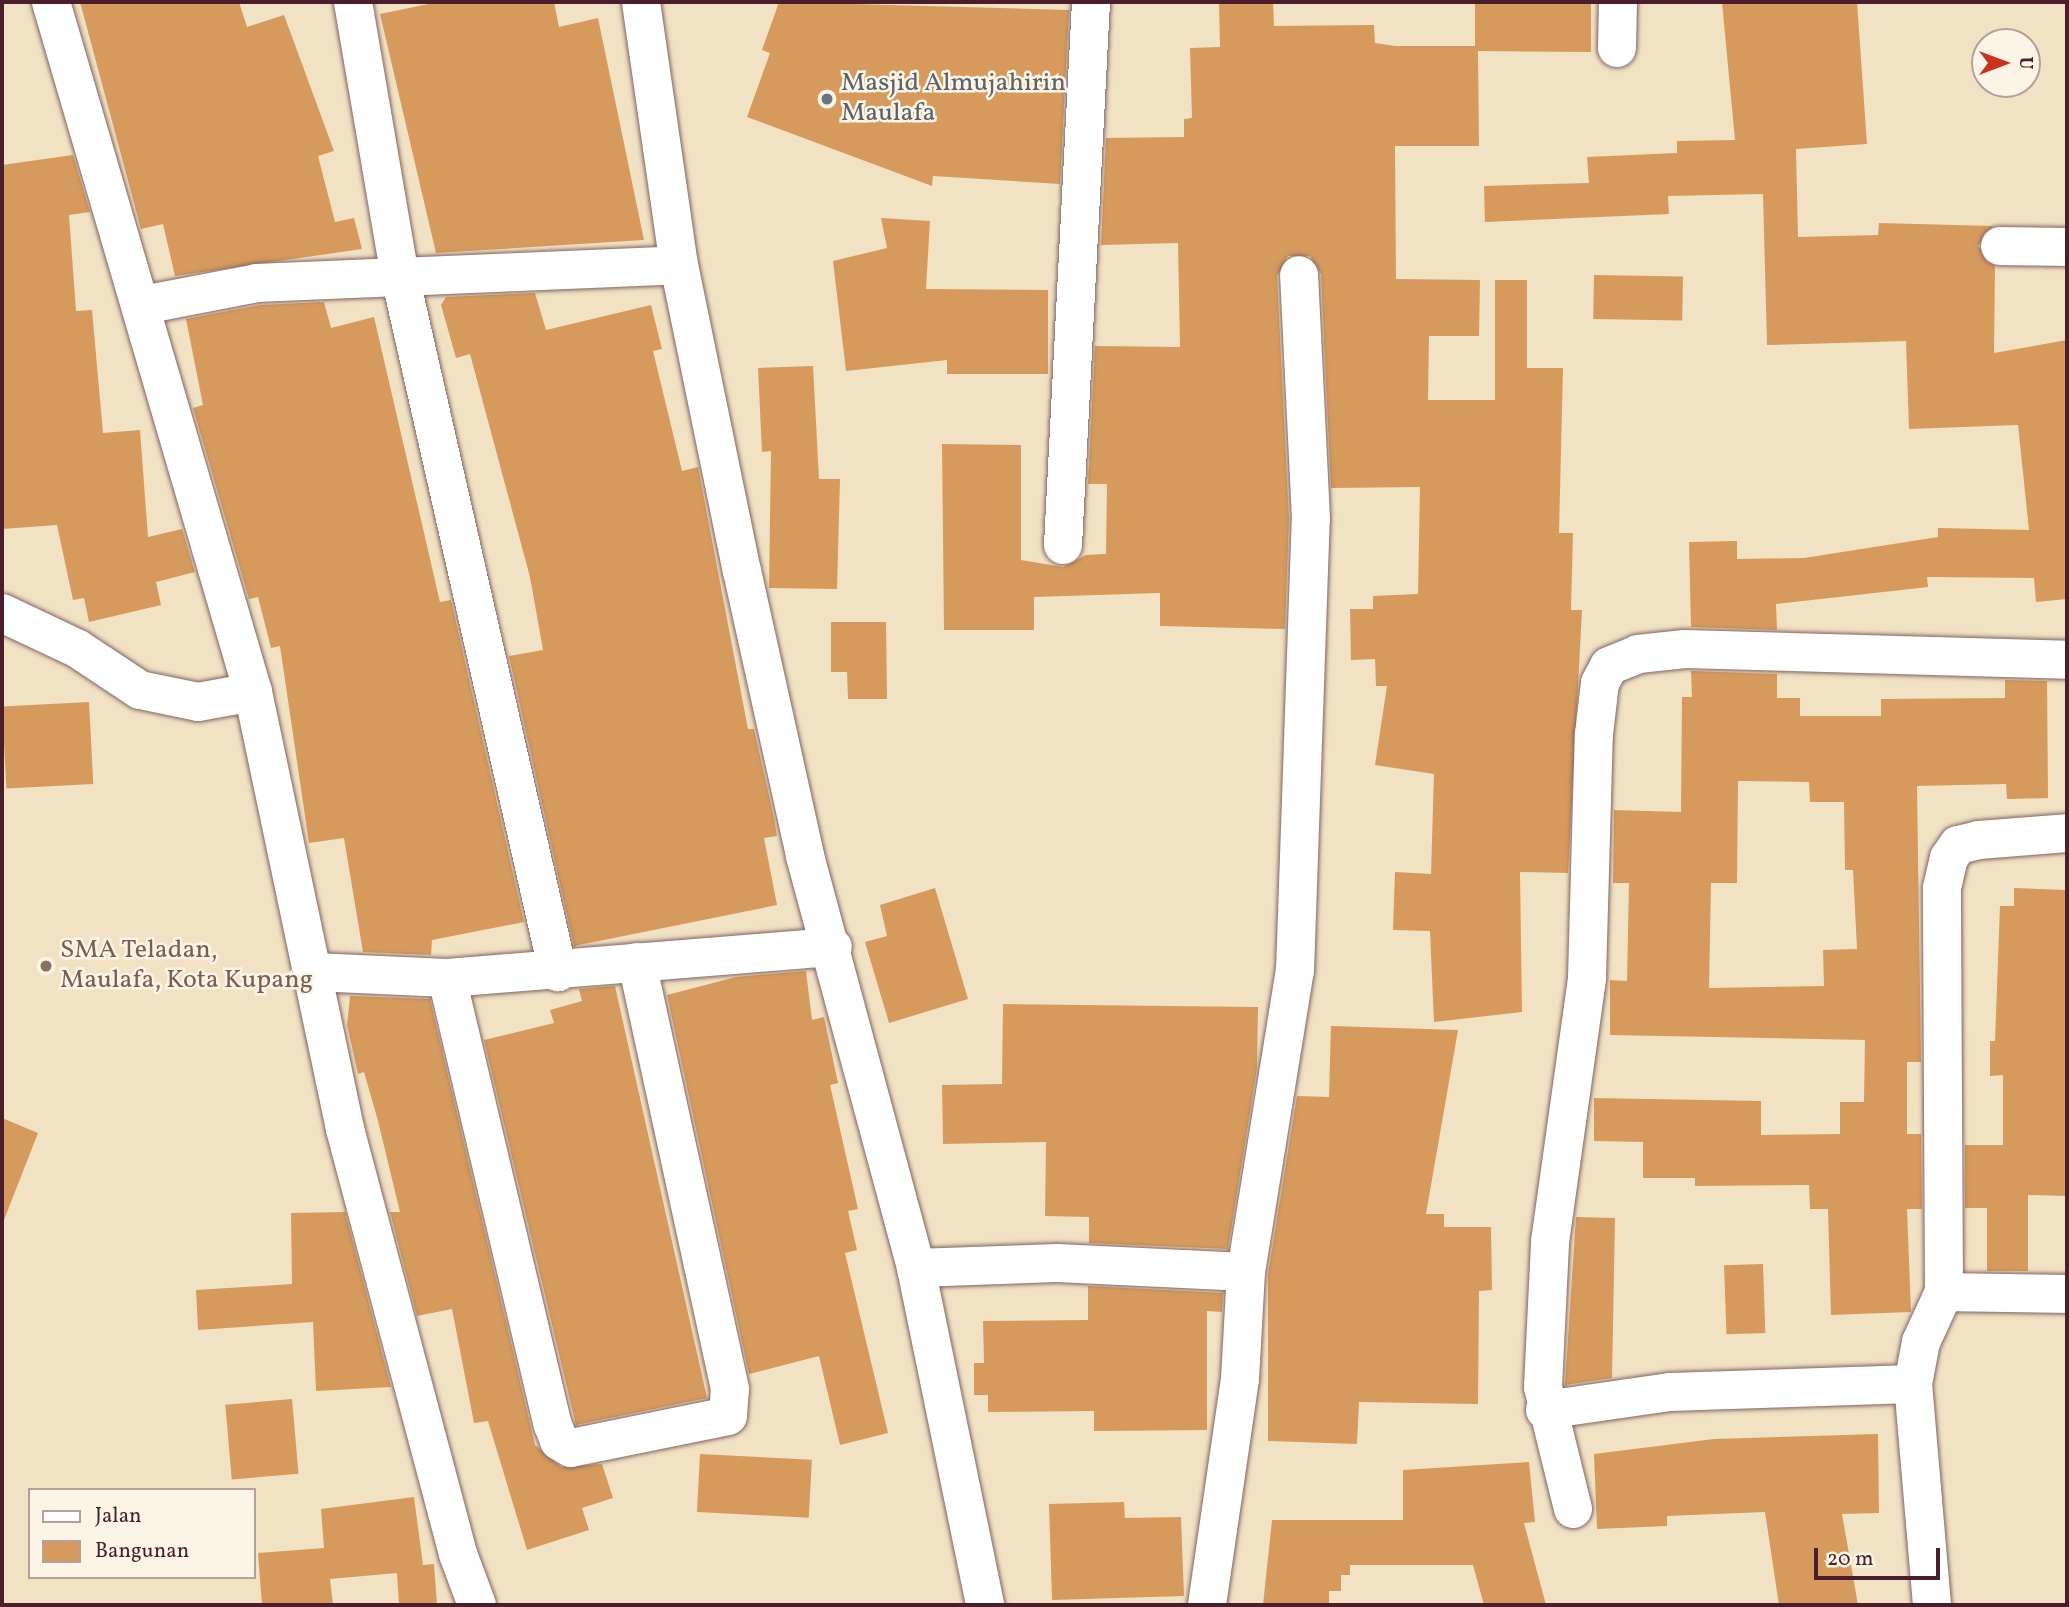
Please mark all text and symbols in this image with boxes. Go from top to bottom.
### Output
north arrow [1971,28,2041,98]
text: U [2012,56,2038,70]
place label: Masjid Almujahirin Maulafa [841,68,1066,130]
marker: Masjid Almujahirin Maulafa [819,91,835,107]
place label: SMA Teladan, Maulafa, Kota Kupang [60,935,313,996]
marker: SMA Teladan, Maulafa, Kota Kupang [38,958,54,974]
legend [28,1488,256,1579]
text: Jalan [95,1502,142,1531]
scale bar [1817,1534,1943,1578]
text: Bangunan [95,1537,189,1566]
text: 20 m [1827,1545,1873,1574]

